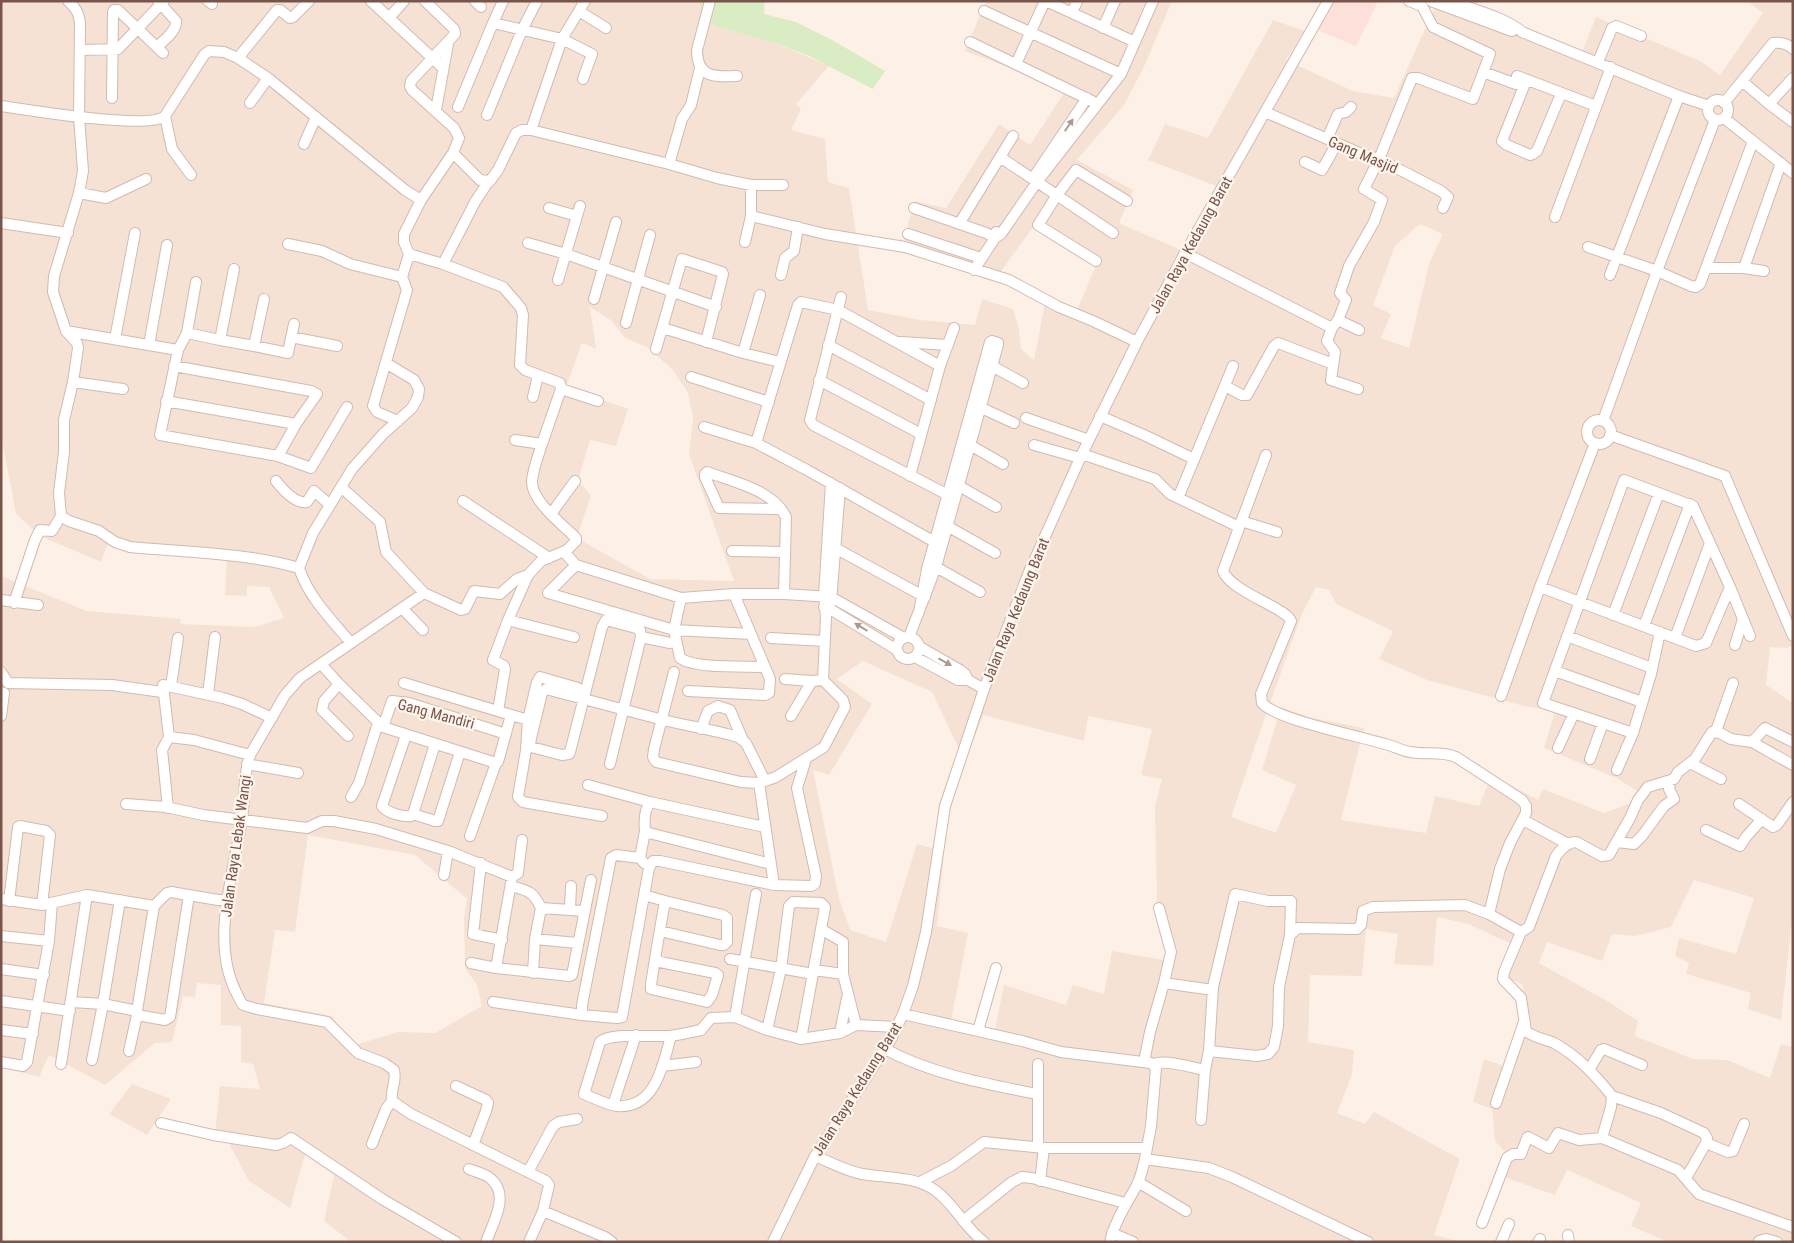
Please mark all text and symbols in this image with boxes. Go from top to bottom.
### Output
one-way arrow [1064,118,1074,131]
street label: Gang Masjid [1326,132,1400,178]
street label: Jalan Raya Kedaung Barat [1146,173,1236,317]
street label: Jalan Raya Kedaung Barat [979,535,1053,685]
one-way arrow [854,623,867,632]
one-way arrow [939,657,952,666]
street label: Gang Mandiri [396,695,476,733]
street label: Jalan Raya Lebak Wangi [217,774,255,918]
street label: Jalan Raya Kedaung Barat [809,1019,905,1159]

